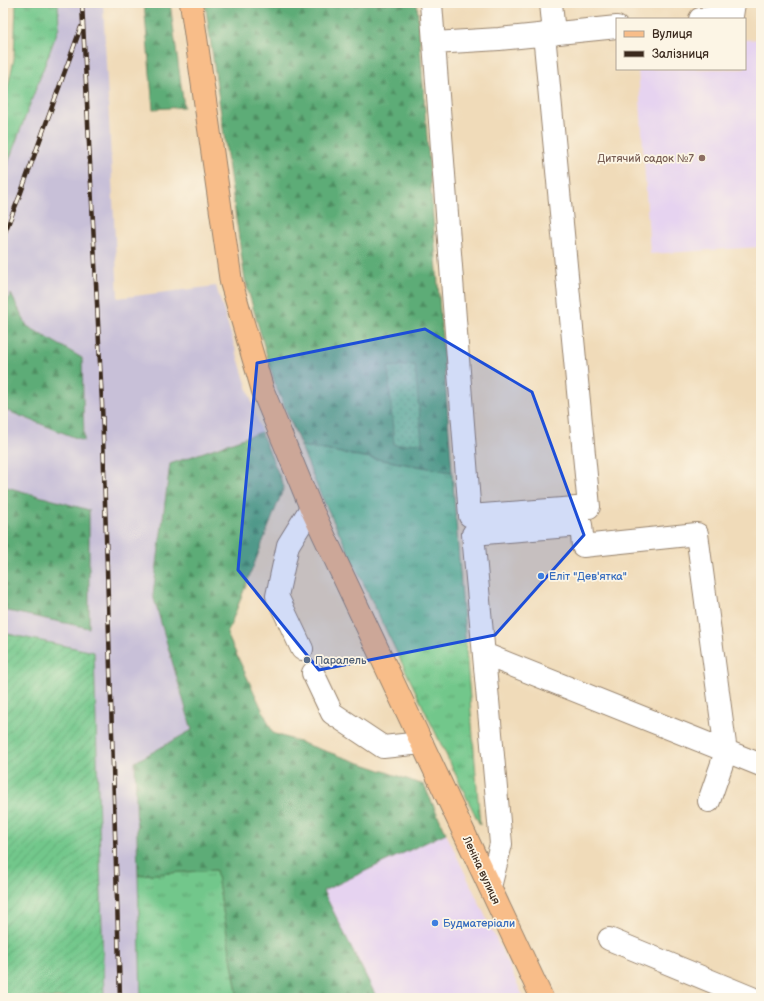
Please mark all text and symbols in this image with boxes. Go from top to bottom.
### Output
legend [616,18,746,70]
text: Вулиця [652,27,693,42]
text: Залізниця [652,47,709,62]
place label: Дитячий садок №7 [597,152,695,165]
marker: Дитячий садок №7 [697,153,707,163]
place label: Еліт "Дев'ятка" [549,570,627,583]
marker: Еліт "Дев'ятка" [536,571,546,581]
place label: Паралель [315,654,367,667]
marker: Паралель [302,655,312,665]
street label: Леніна вулиця [460,833,503,906]
place label: Будматеріали [443,917,515,930]
marker: Будматеріали [430,918,440,928]

